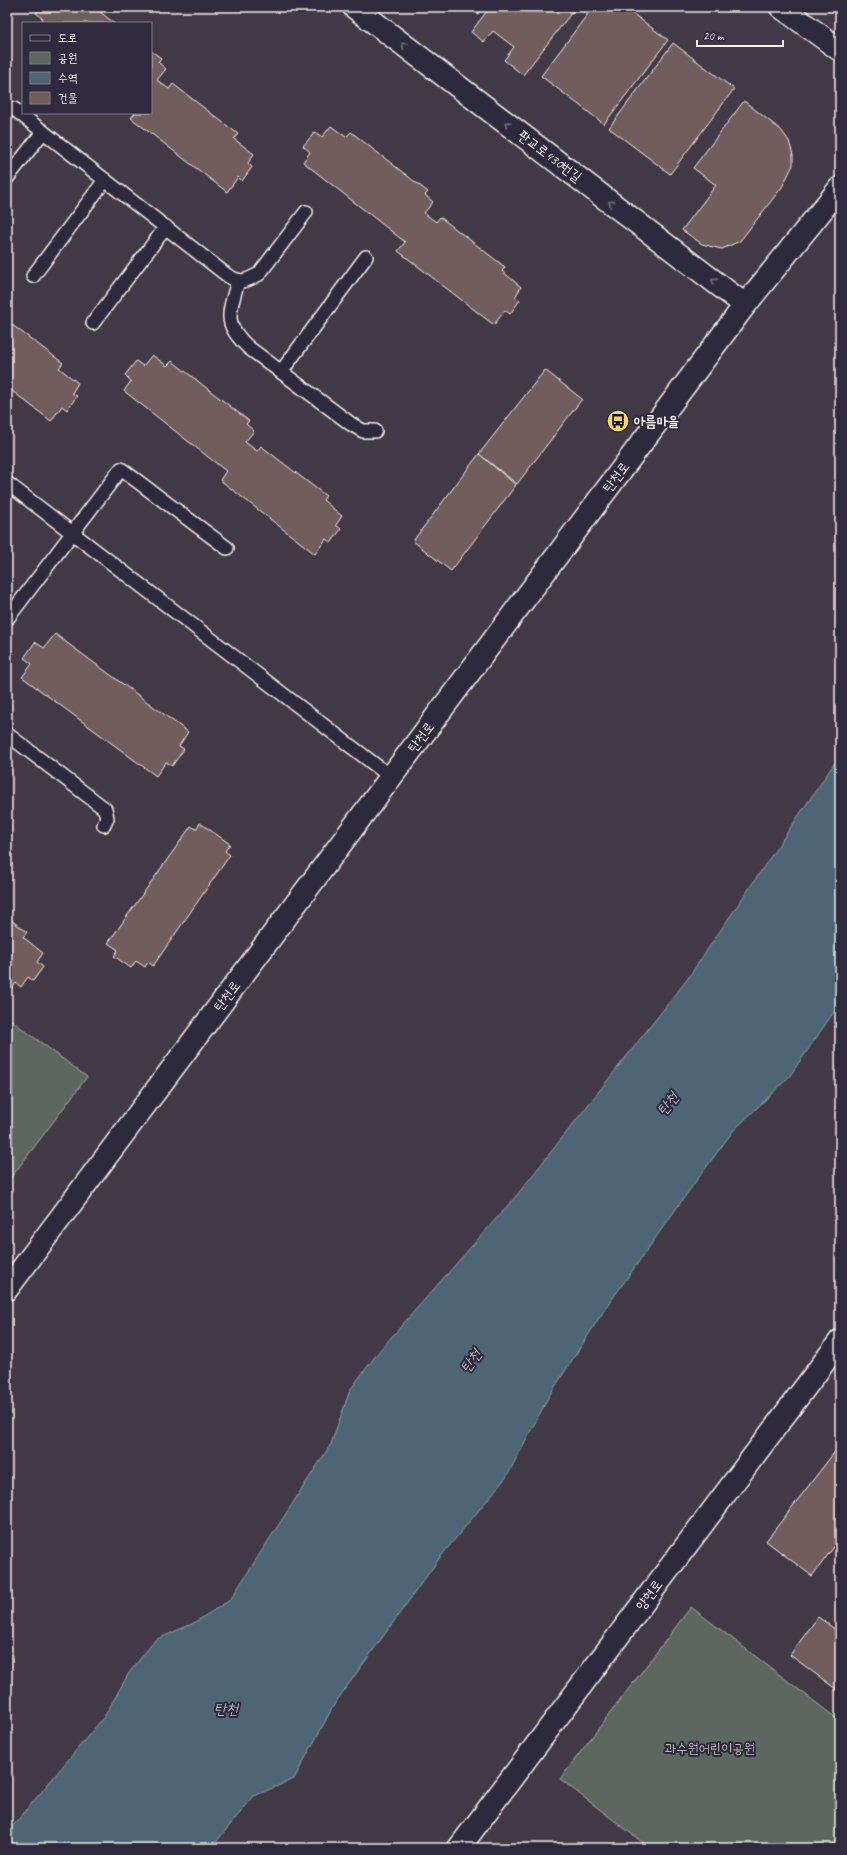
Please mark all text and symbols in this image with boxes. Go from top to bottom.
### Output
legend [22,22,152,114]
scale bar [697,22,783,48]
text: 20 m [703,28,725,44]
text: 도로 [58,30,77,46]
one-way arrow [401,42,408,50]
text: 공원 [58,50,77,66]
text: 수역 [58,70,78,86]
text: 건물 [58,90,78,106]
one-way arrow [505,122,512,129]
street label: 판교로430번길 [515,127,586,186]
one-way arrow [608,200,615,207]
one-way arrow [712,279,719,286]
bus stop icon: 아름마을 [605,408,631,434]
place label: 아름마을 [634,413,679,430]
street label: 탄천로 [599,458,633,496]
street label: 탄천로 [404,718,438,756]
street label: 탄천로 [210,977,244,1015]
water label: 탄천 [653,1087,684,1119]
water label: 탄천 [456,1344,487,1376]
street label: 양현로 [632,1576,666,1614]
water label: 탄천 [214,1700,240,1719]
park label: 과수원어린이공원 [665,1740,755,1757]

